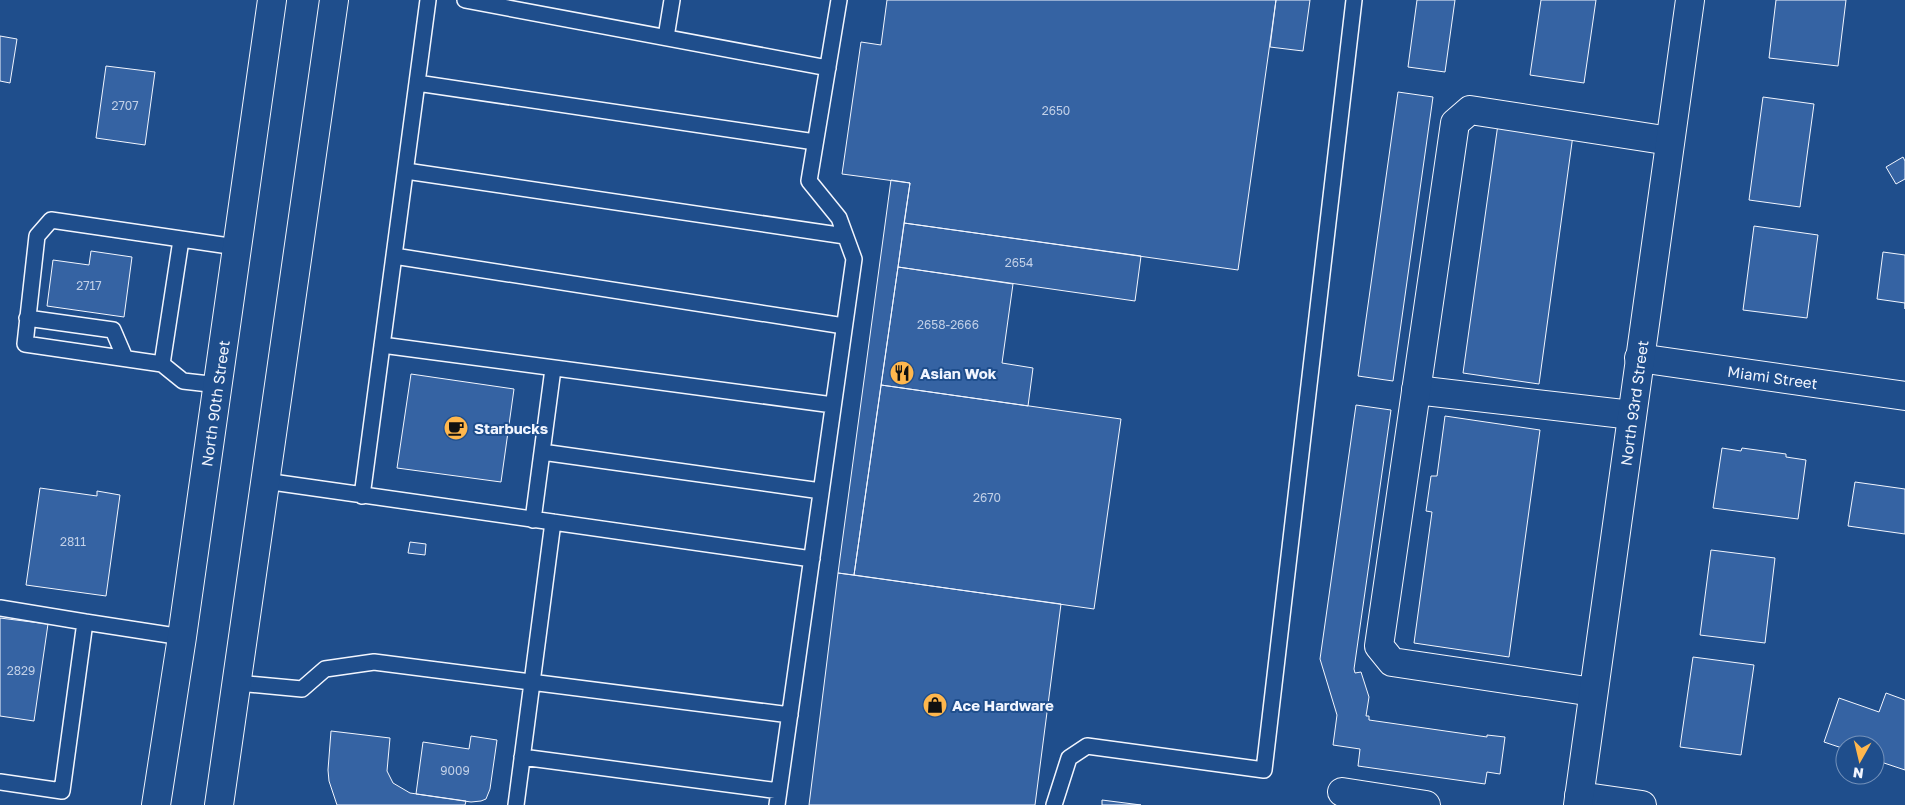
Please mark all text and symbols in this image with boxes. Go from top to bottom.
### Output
house number: 2707 [111,98,139,113]
house number: 2650 [1042,103,1070,118]
house number: 2654 [1005,255,1033,270]
house number: 2717 [76,278,102,293]
house number: 2658-2666 [917,317,979,332]
street label: North 90th Street [197,339,233,468]
street label: North 93rd Street [1616,339,1652,467]
restaurant icon: Asian Wok [889,360,915,386]
street label: Miami Street [1726,362,1819,392]
place label: Asian Wok [920,364,997,382]
cafe icon: Starbucks [443,415,469,441]
place label: Starbucks [474,419,548,437]
house number: 2670 [973,490,1001,505]
house number: 2811 [60,534,86,549]
house number: 2829 [7,663,35,678]
shop icon: Ace Hardware [922,692,948,718]
place label: Ace Hardware [952,696,1054,714]
north arrow [1835,735,1885,785]
house number: 9009 [440,763,470,778]
text: N [1852,764,1865,783]

